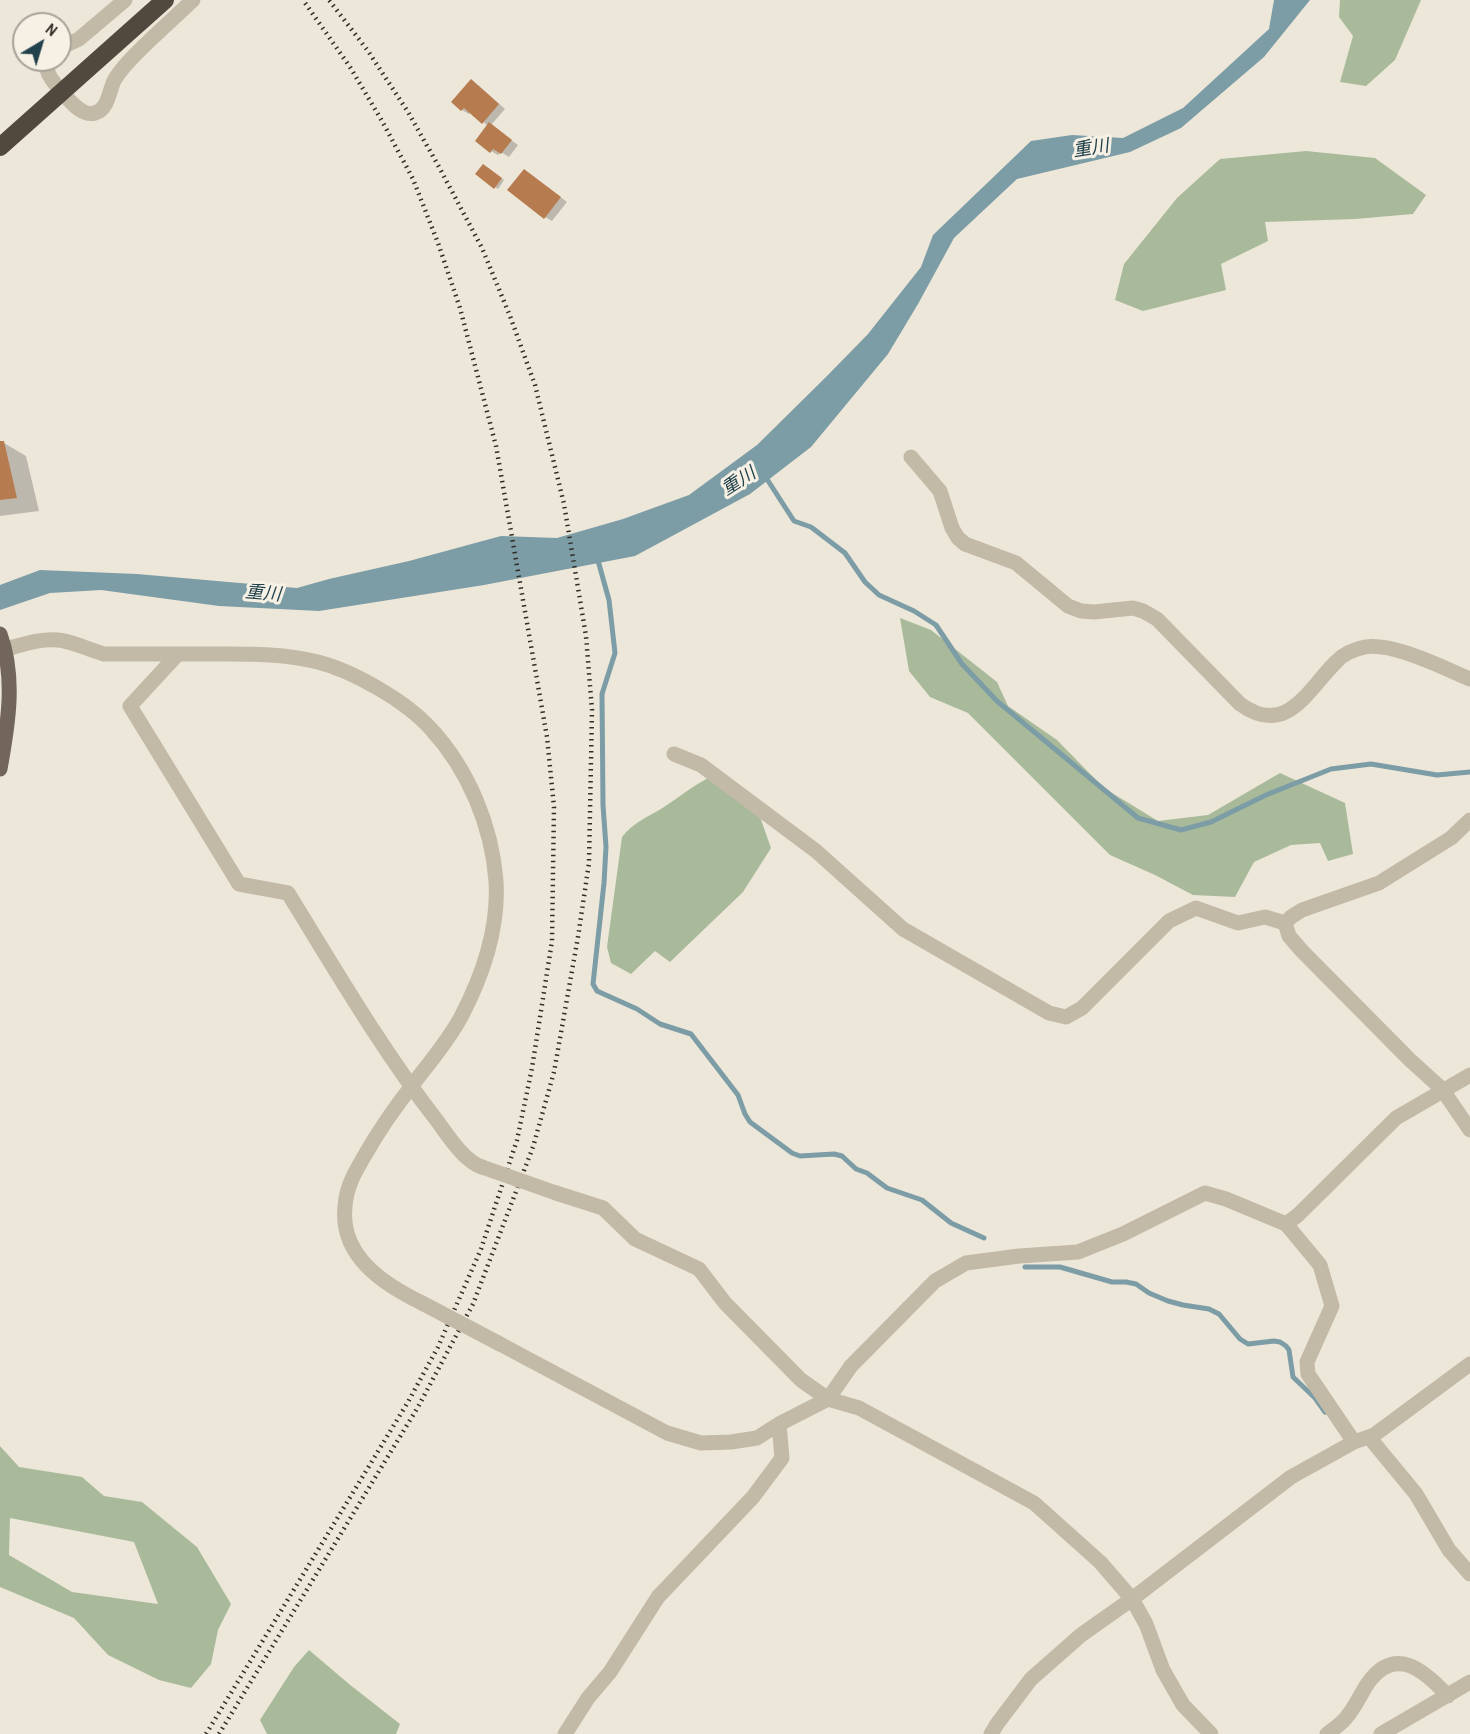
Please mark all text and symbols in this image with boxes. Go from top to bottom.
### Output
north arrow [12,12,72,72]
text: N [41,18,62,41]
water label: 重川 [1072,136,1110,162]
water label: 重川 [718,463,760,501]
water label: 重川 [244,582,282,606]

